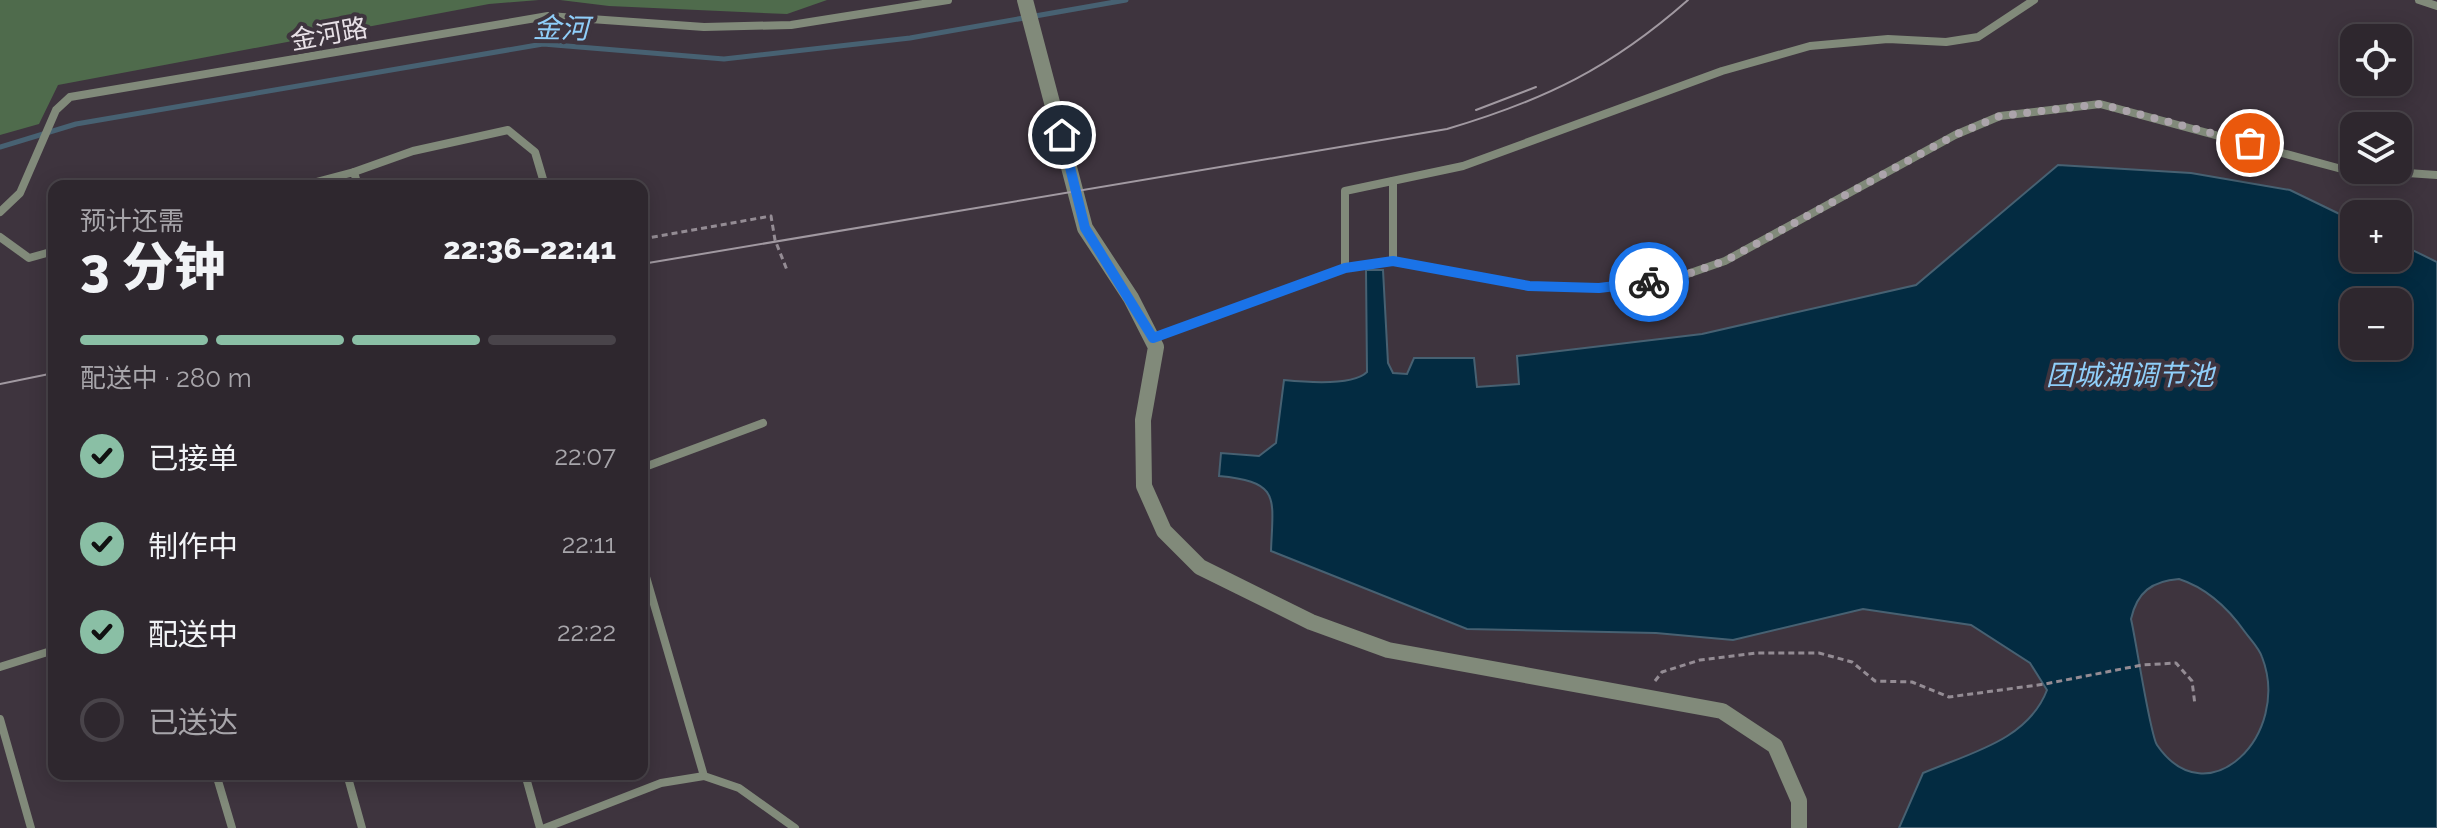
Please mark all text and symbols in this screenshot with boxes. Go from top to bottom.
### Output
street label: 金河路 [288,12,370,56]
water label: 金河 [533,12,594,46]
map controls [2340,24,2412,360]
button: locate [2340,24,2412,96]
pin [1028,101,1096,169]
pin [2216,109,2284,177]
button: layers [2340,112,2412,184]
icon: home [1040,113,1084,157]
icon: bag [2228,121,2272,165]
button: + [2340,200,2412,272]
text: 预计还需 [80,206,184,236]
text: 22:36–22:41 [443,231,616,266]
text: 3 分钟 [80,236,226,297]
courier [1609,242,1689,322]
icon: bike [1627,260,1671,304]
button: − [2340,288,2412,360]
water label: 团城湖调节池 [2046,359,2217,392]
text: 配送中 · 280 m [80,363,252,393]
icon: check [80,434,124,478]
text: 已接单 [148,441,238,476]
text: 22:07 [554,441,616,471]
icon: check [80,522,124,566]
text: 制作中 [148,529,238,564]
text: 22:11 [562,529,616,559]
icon: check [80,610,124,654]
text: 配送中 [148,617,238,652]
text: 22:22 [557,617,616,647]
text: 已送达 [148,705,238,740]

